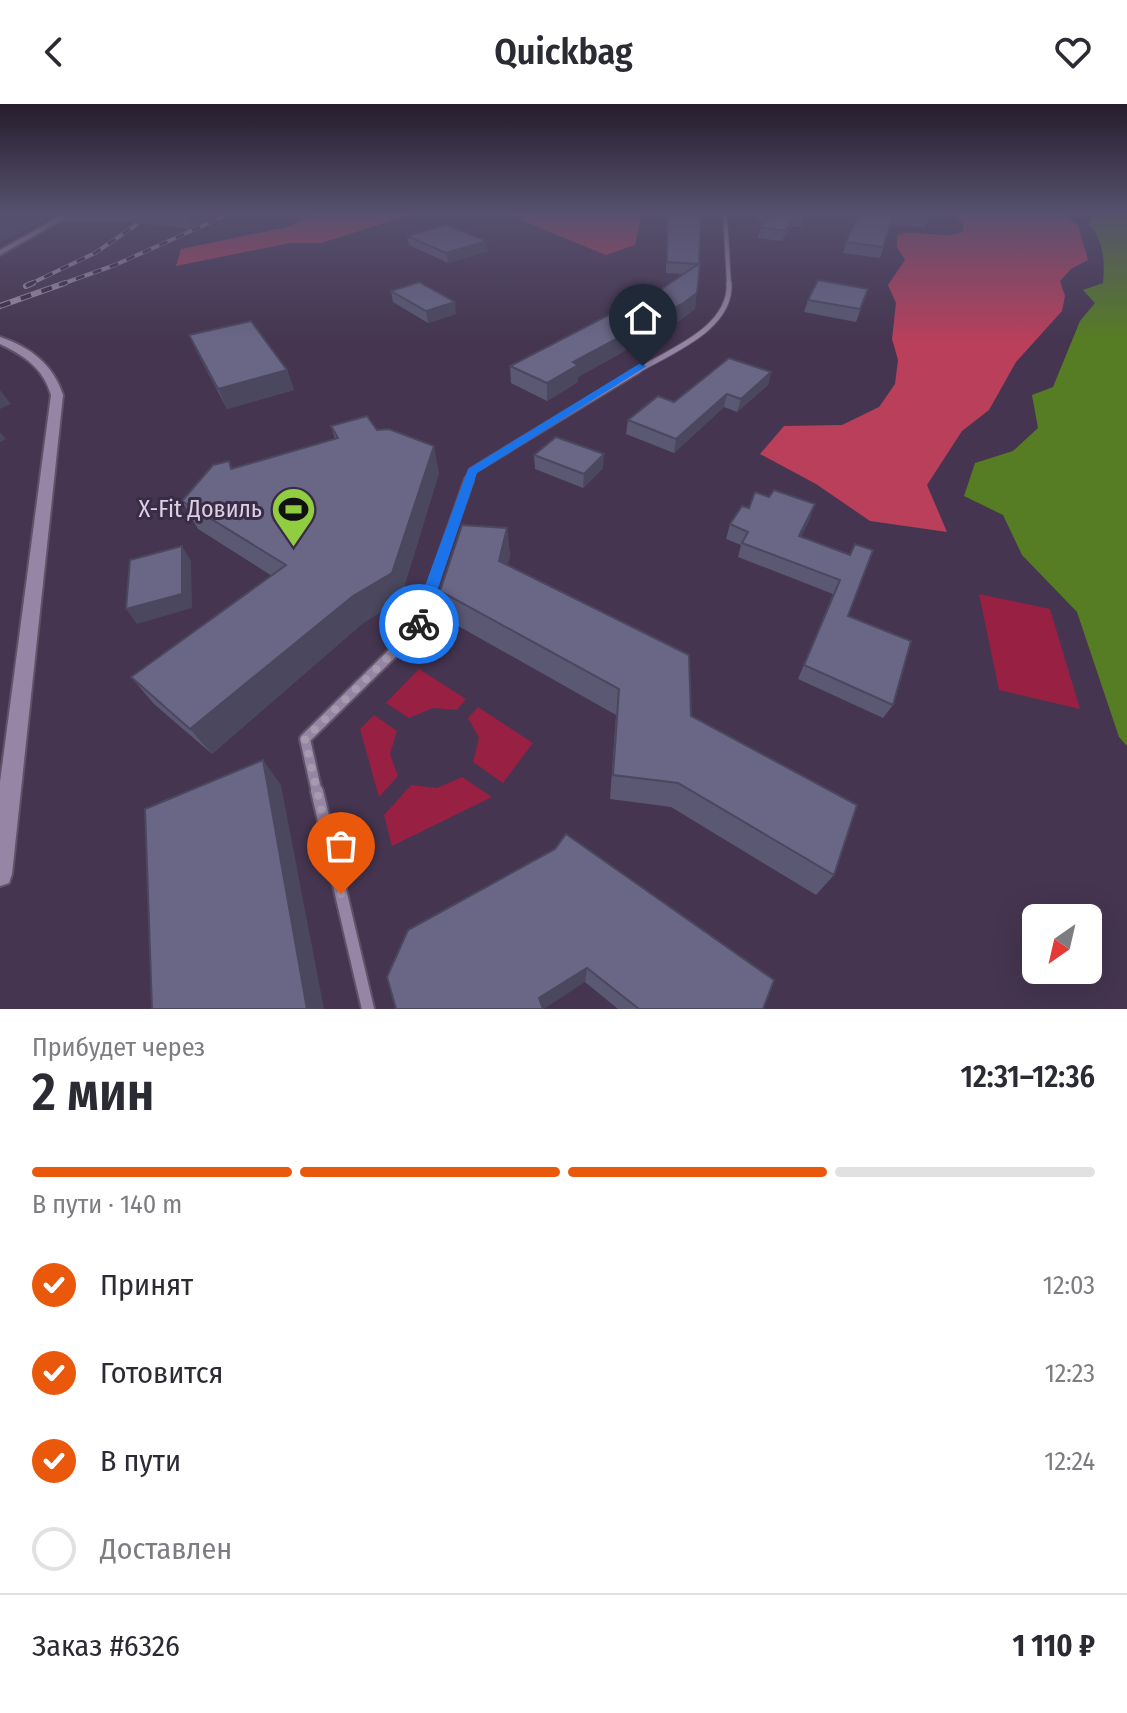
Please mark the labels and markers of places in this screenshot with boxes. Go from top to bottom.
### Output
pin [609,284,677,366]
sports icon: X-Fit Довиль [269,485,317,548]
place label: X-Fit Довиль [139,495,262,523]
pin [307,812,375,894]

